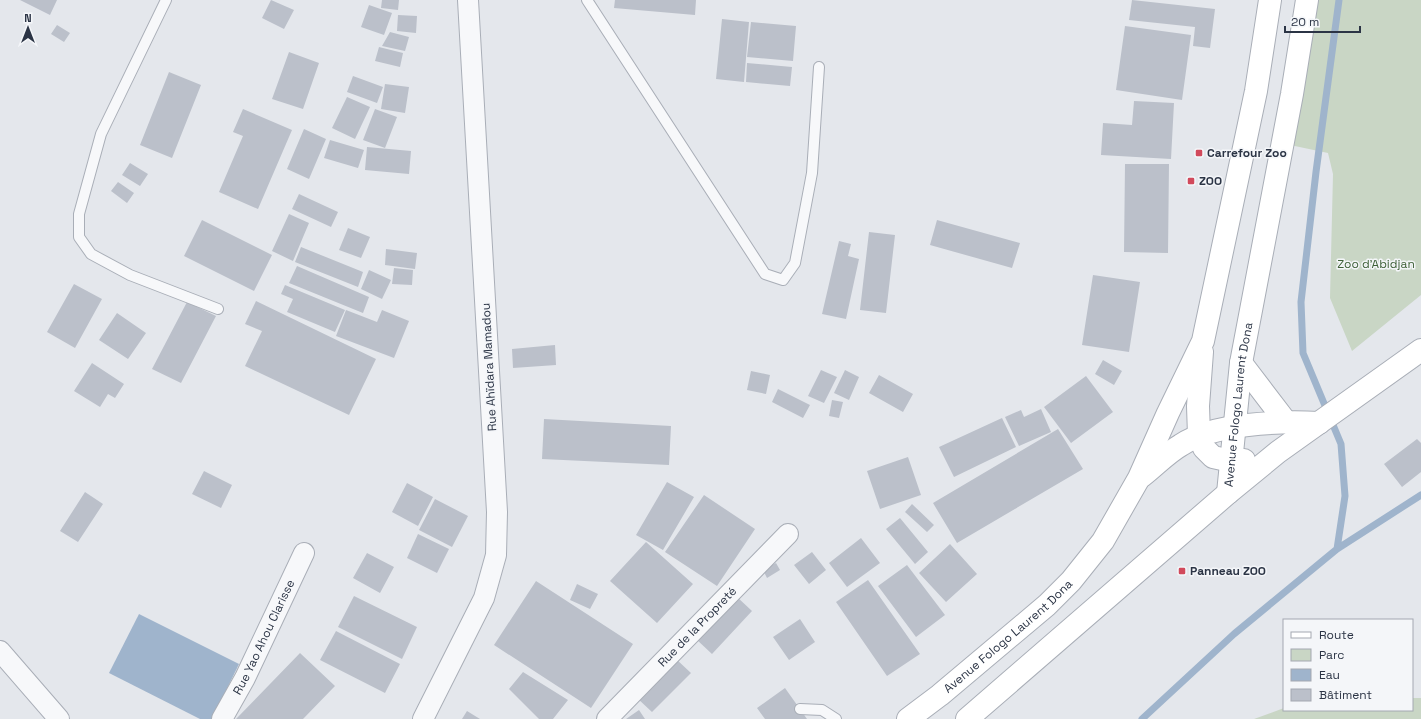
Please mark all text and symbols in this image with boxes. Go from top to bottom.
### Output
north arrow [8,8,48,48]
scale bar [1285,8,1360,34]
text: N [24,11,32,25]
text: 20 m [1291,14,1319,30]
place label: Carrefour Zoo [1207,145,1287,161]
marker: Carrefour Zoo [1194,148,1204,158]
place label: ZOO [1199,173,1222,189]
marker: ZOO [1186,176,1196,186]
park label: Zoo d'Abidjan [1337,256,1415,272]
street label: Rue Ahïdara Mamadou [478,302,500,432]
street label: Avenue Fologo Laurent Dona [1221,321,1257,488]
place label: Panneau ZOO [1190,563,1266,579]
marker: Panneau ZOO [1177,566,1187,576]
street label: Avenue Fologo Laurent Dona [940,576,1076,696]
street label: Rue Yao Ahou Clarisse [229,577,298,698]
street label: Rue de la Propreté [654,583,740,670]
legend [1283,619,1413,711]
text: Route [1319,627,1354,643]
text: Parc [1319,647,1344,663]
text: Eau [1319,667,1340,683]
text: Bâtiment [1319,687,1372,703]

